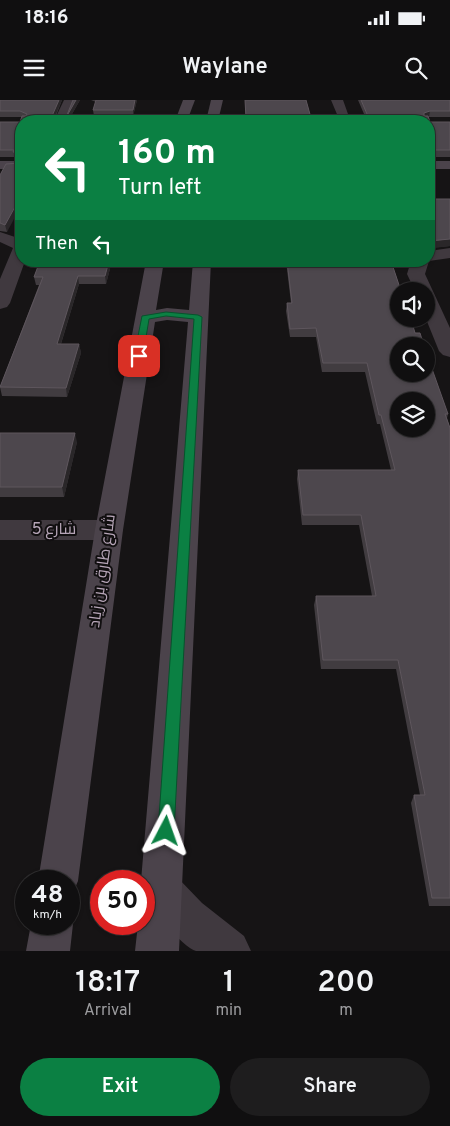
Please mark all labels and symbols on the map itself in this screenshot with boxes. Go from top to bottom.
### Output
pin [118,335,160,377]
street label: شارع طارق بن زياد [85,513,121,629]
street label: شارع 5 [32,520,76,540]
position arrow [139,804,191,856]
speed limit sign: 50 [90,870,155,935]

